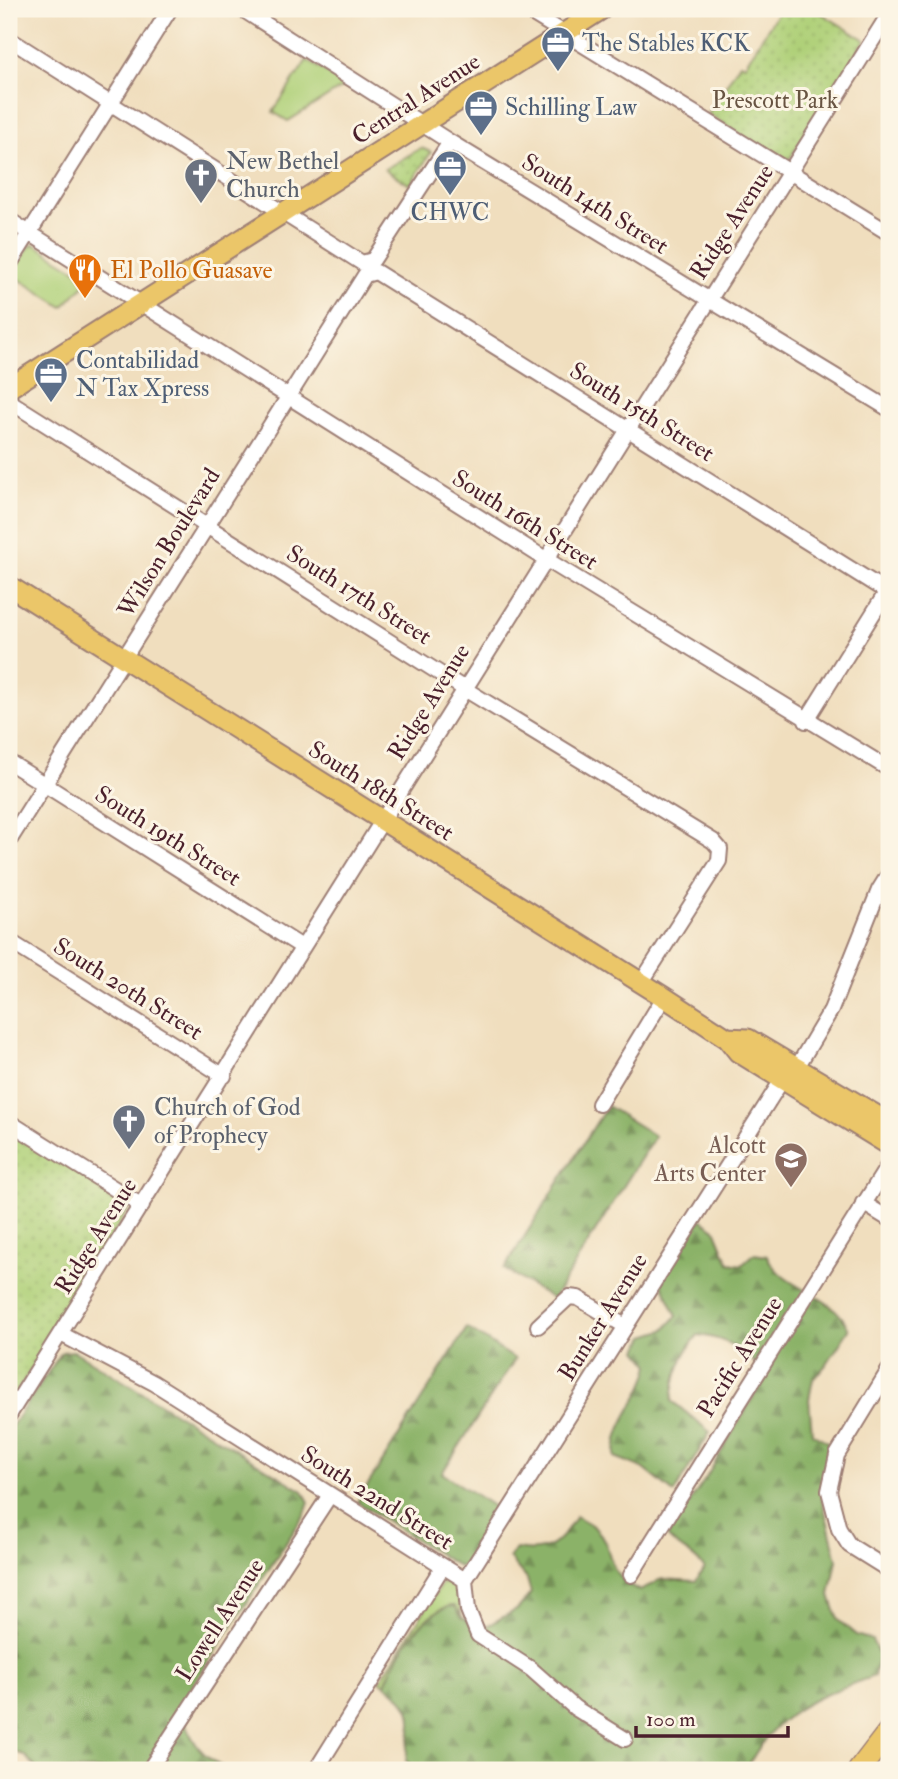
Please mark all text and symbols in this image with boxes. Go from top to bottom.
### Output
office icon: The Stables KCK [539,24,577,73]
place label: The Stables KCK [582,28,750,59]
street label: Central Avenue [346,46,486,152]
park label: Prescott Park [712,85,839,116]
office icon: Schilling Law [462,88,500,137]
place label: Schilling Law [505,92,638,123]
place label: New Bethel Church [226,146,339,205]
street label: South 14th Street [516,146,674,262]
office icon: CHWC [431,148,469,197]
church icon: New Bethel Church [182,156,220,205]
street label: Ridge Avenue [683,158,781,286]
place label: CHWC [411,197,489,228]
restaurant icon: El Pollo Guasave [66,251,104,300]
place label: El Pollo Guasave [110,255,272,286]
place label: Contabilidad N Tax Xpress [76,345,209,404]
office icon: Contabilidad N Tax Xpress [32,355,70,404]
street label: South 15th Street [564,355,720,469]
street label: Wilson Boulevard [110,462,227,624]
street label: South 16th Street [446,463,604,577]
street label: South 17th Street [281,538,438,652]
street label: Ridge Avenue [381,638,477,766]
street label: South 18th Street [303,734,460,848]
street label: South 19th Street [89,779,247,893]
street label: South 20th Street [48,931,209,1047]
place label: Church of God of Prophecy [154,1092,301,1151]
church icon: Church of God of Prophecy [110,1102,148,1151]
place label: Alcott Arts Center [653,1130,766,1189]
school or university icon: Alcott Arts Center [772,1140,810,1189]
street label: Ridge Avenue [48,1172,144,1300]
street label: Bunker Avenue [551,1247,655,1387]
street label: Pacific Avenue [691,1291,789,1423]
street label: South 22nd Street [295,1439,459,1557]
street label: Lowell Avenue [169,1553,271,1687]
scale bar [636,1695,788,1739]
text: 100 m [646,1706,696,1733]

